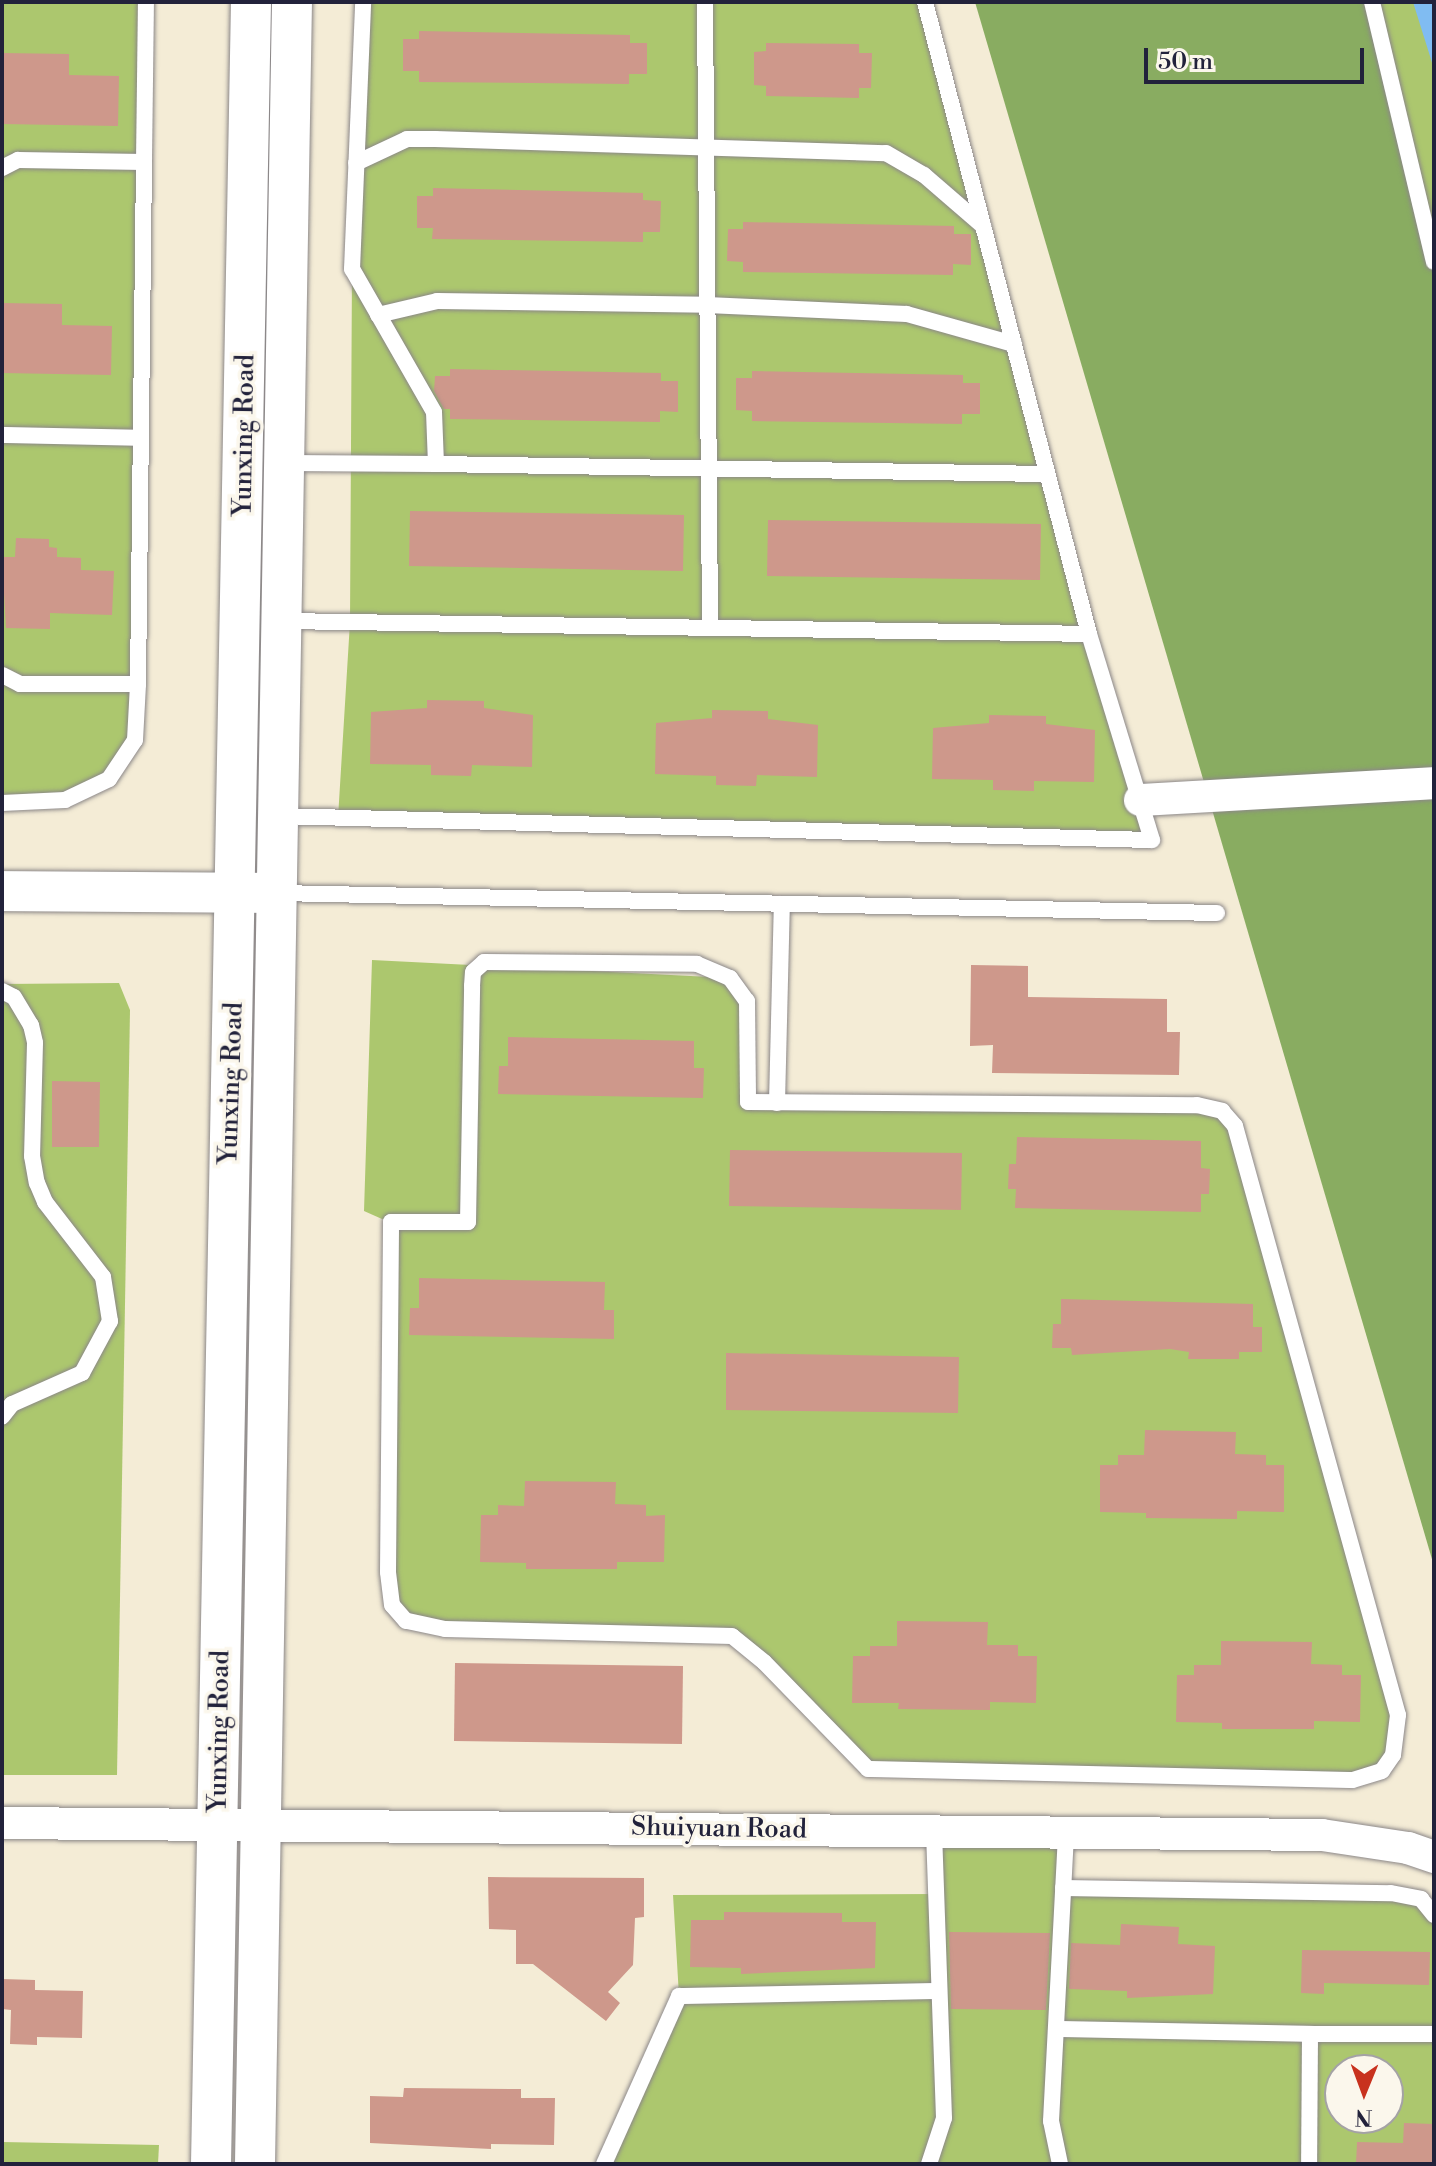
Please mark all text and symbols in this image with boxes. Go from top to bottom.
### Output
scale bar [1148,32,1368,82]
text: 50 m [1158,47,1213,77]
street label: Yunxing Road [228,354,262,516]
street label: Yunxing Road [214,1001,250,1165]
street label: Yunxing Road [203,1650,237,1812]
street label: Shuiyuan Road [631,1812,807,1846]
north arrow [1324,2054,1404,2134]
text: N [1355,2103,1373,2130]

